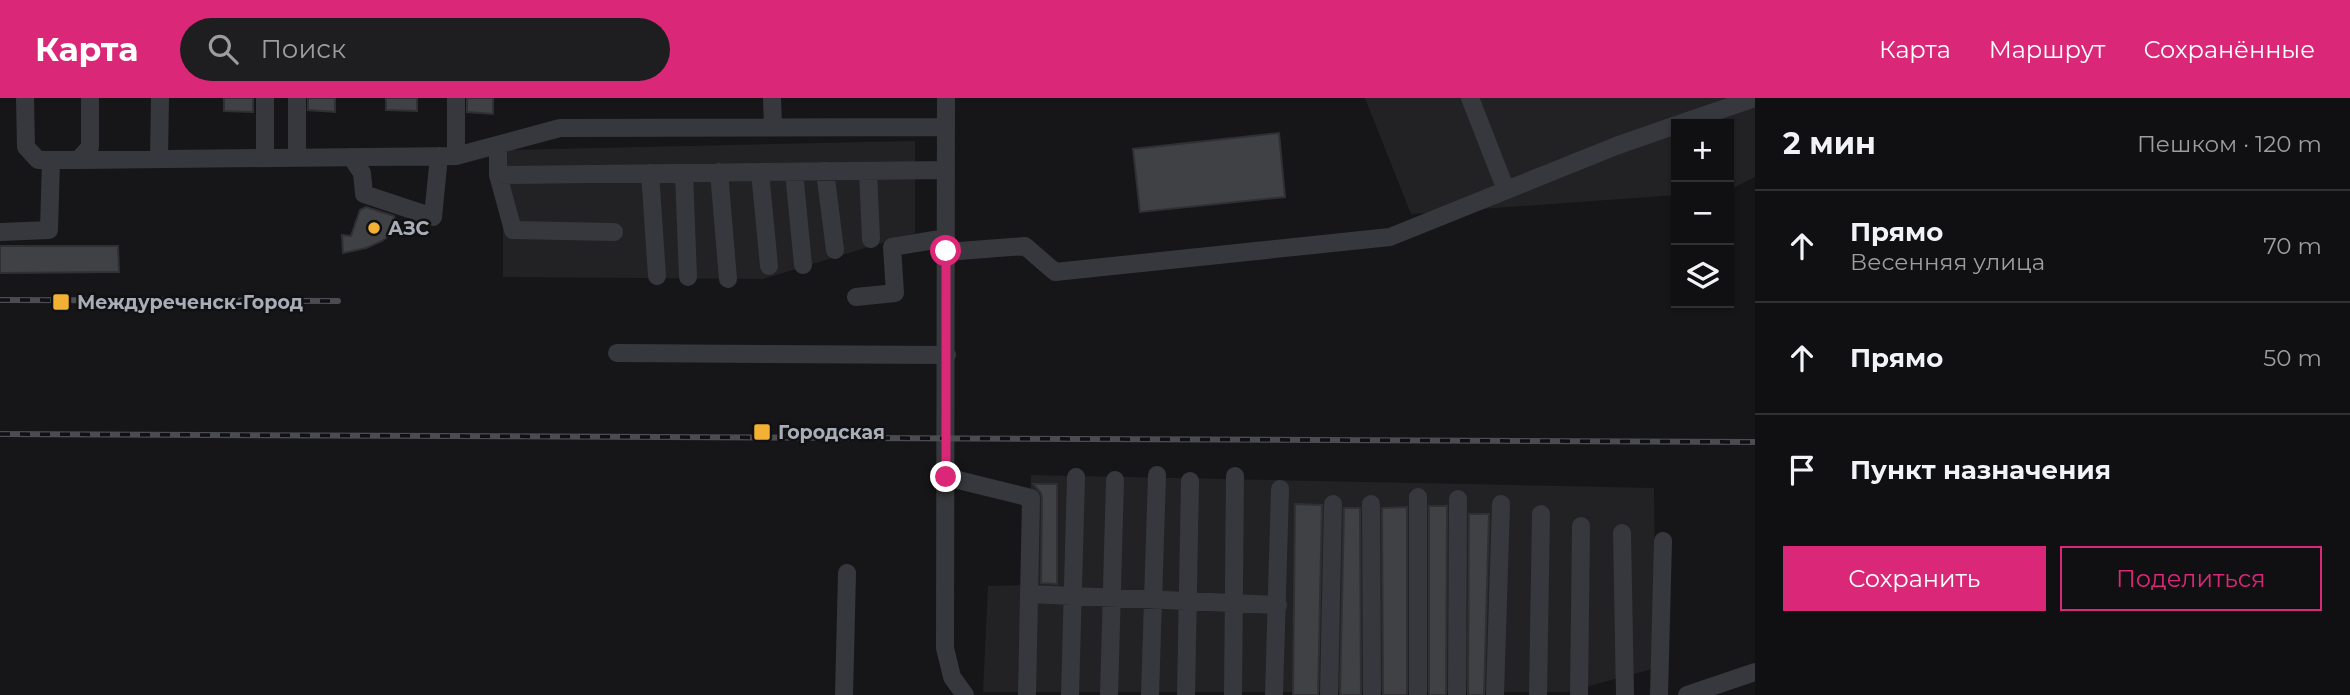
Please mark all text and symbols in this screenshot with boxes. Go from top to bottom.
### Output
search box [180,18,670,81]
text: Карта [35,29,138,69]
icon: search [204,30,242,68]
text: Поиск [260,33,346,65]
text: Карта [1879,35,1951,64]
text: Маршрут [1989,35,2105,64]
text: Сохранённые [2143,35,2315,64]
map controls [1671,119,1734,308]
button: + [1671,119,1734,182]
text: 2 мин [1783,125,1876,162]
text: Пешком · 120 m [2137,130,2322,158]
button: − [1671,182,1734,245]
text: Прямо [1850,216,1943,248]
place label: АЗС [388,217,430,240]
marker: АЗС [366,220,382,236]
icon: ahead [1783,227,1821,265]
text: 70 m [2263,232,2322,260]
route start [930,235,961,266]
button: layers [1671,245,1734,308]
text: Весенняя улица [1850,248,2045,276]
place label: Междуреченск-Город [77,291,303,314]
marker: Междуреченск-Город [51,292,71,312]
icon: ahead [1783,339,1821,377]
text: Прямо [1850,342,1943,374]
text: 50 m [2263,344,2322,372]
place label: Городская [778,421,885,444]
marker: Городская [752,422,772,442]
icon: arrive [1783,451,1821,489]
text: Пункт назначения [1850,454,2111,486]
route end [930,461,961,492]
button: Сохранить [1783,546,2046,611]
button: Поделиться [2060,546,2322,611]

